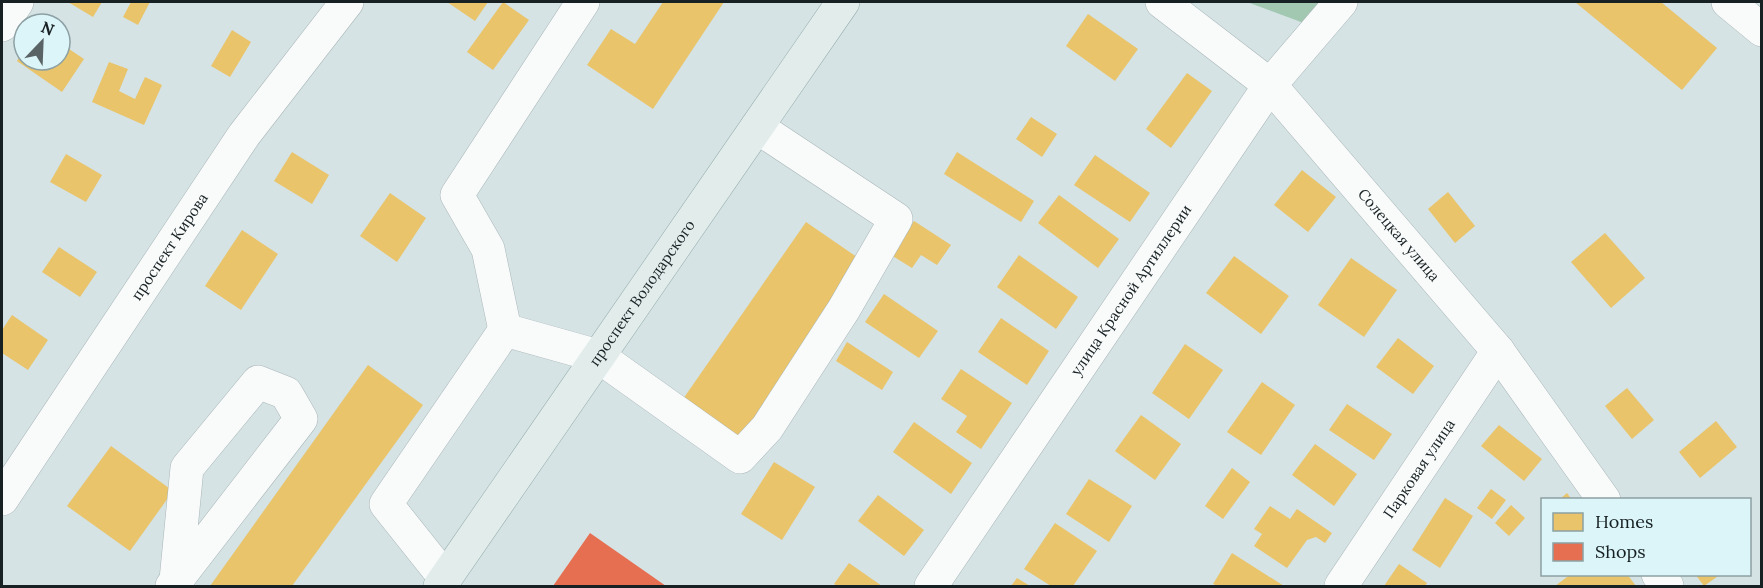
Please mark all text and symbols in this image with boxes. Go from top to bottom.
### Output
north arrow [12,12,72,72]
text: N [38,17,57,40]
street label: Солецкая улица [1354,184,1444,285]
street label: проспект Кирова [127,189,212,304]
street label: улица Красной Артиллерии [1066,201,1195,379]
street label: проспект Володарского [585,216,699,369]
street label: Парковая улица [1379,415,1459,522]
legend [1541,498,1751,576]
text: Homes [1595,510,1653,533]
text: Shops [1595,540,1646,563]

